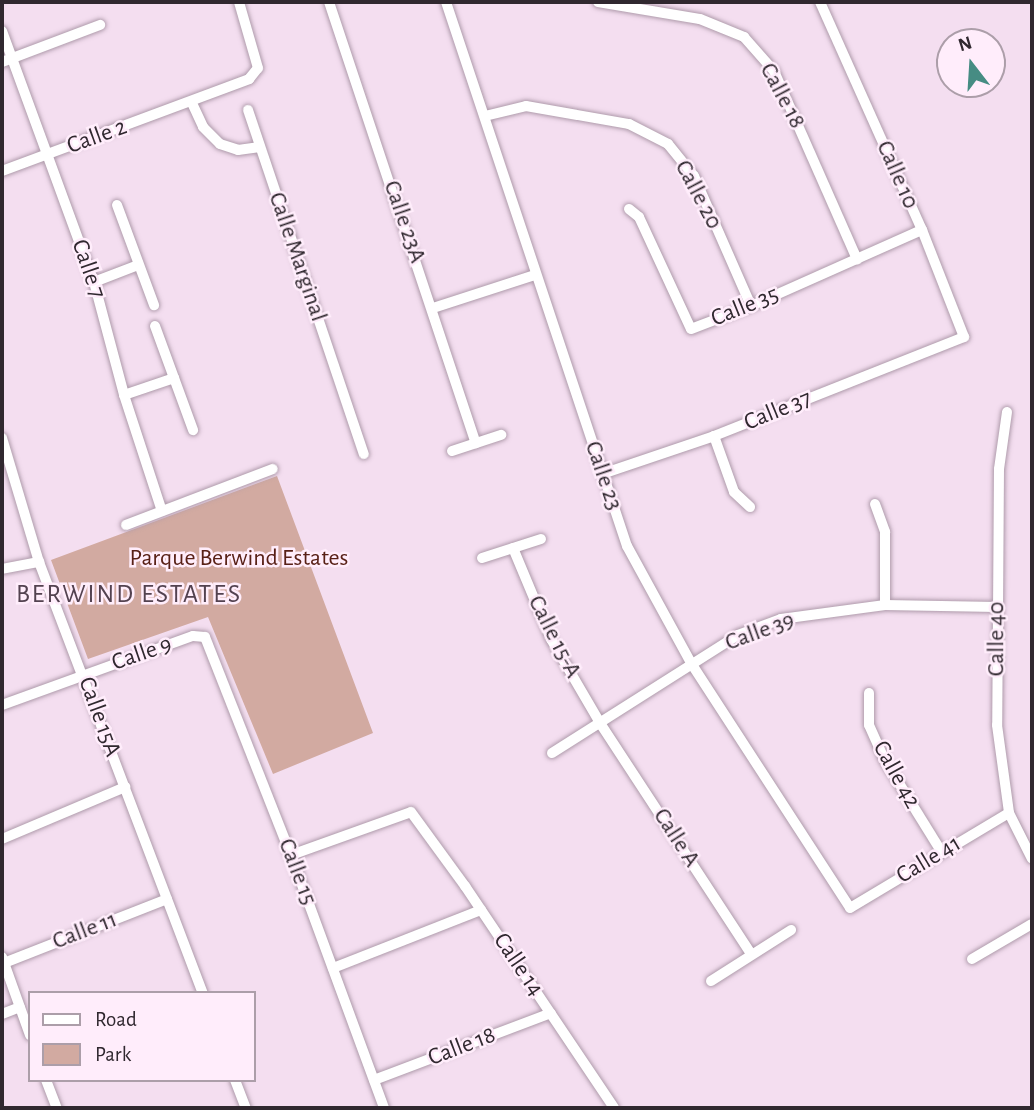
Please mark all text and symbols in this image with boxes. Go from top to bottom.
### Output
north arrow [936,28,1006,98]
text: N [956,33,974,55]
street label: Calle 18 [753,58,811,134]
street label: Calle 2 [63,113,131,161]
street label: Calle 10 [869,137,925,213]
street label: Calle 20 [668,156,728,234]
street label: Calle 23A [377,177,431,267]
street label: Calle Marginal [261,189,333,325]
street label: Calle 7 [65,236,111,302]
street label: Calle 35 [707,280,783,334]
street label: Calle 37 [740,384,816,438]
street label: Calle 23 [578,438,628,514]
park label: Parque Berwind Estates [130,545,348,573]
district label: BERWIND ESTATES [18,579,240,611]
street label: Calle 15-A [521,591,587,683]
street label: Calle 40 [983,602,1011,676]
street label: Calle 39 [721,606,799,658]
street label: Calle 9 [108,630,176,678]
street label: Calle 15A [71,673,127,761]
street label: Calle 42 [866,736,926,814]
street label: Calle A [646,803,706,873]
street label: Calle 41 [891,830,967,890]
street label: Calle 15 [271,835,323,909]
street label: Calle 11 [49,906,121,956]
street label: Calle 14 [486,928,550,1002]
legend [28,991,256,1082]
text: Road [95,1009,137,1030]
street label: Calle 18 [424,1021,500,1073]
text: Park [95,1044,131,1065]

